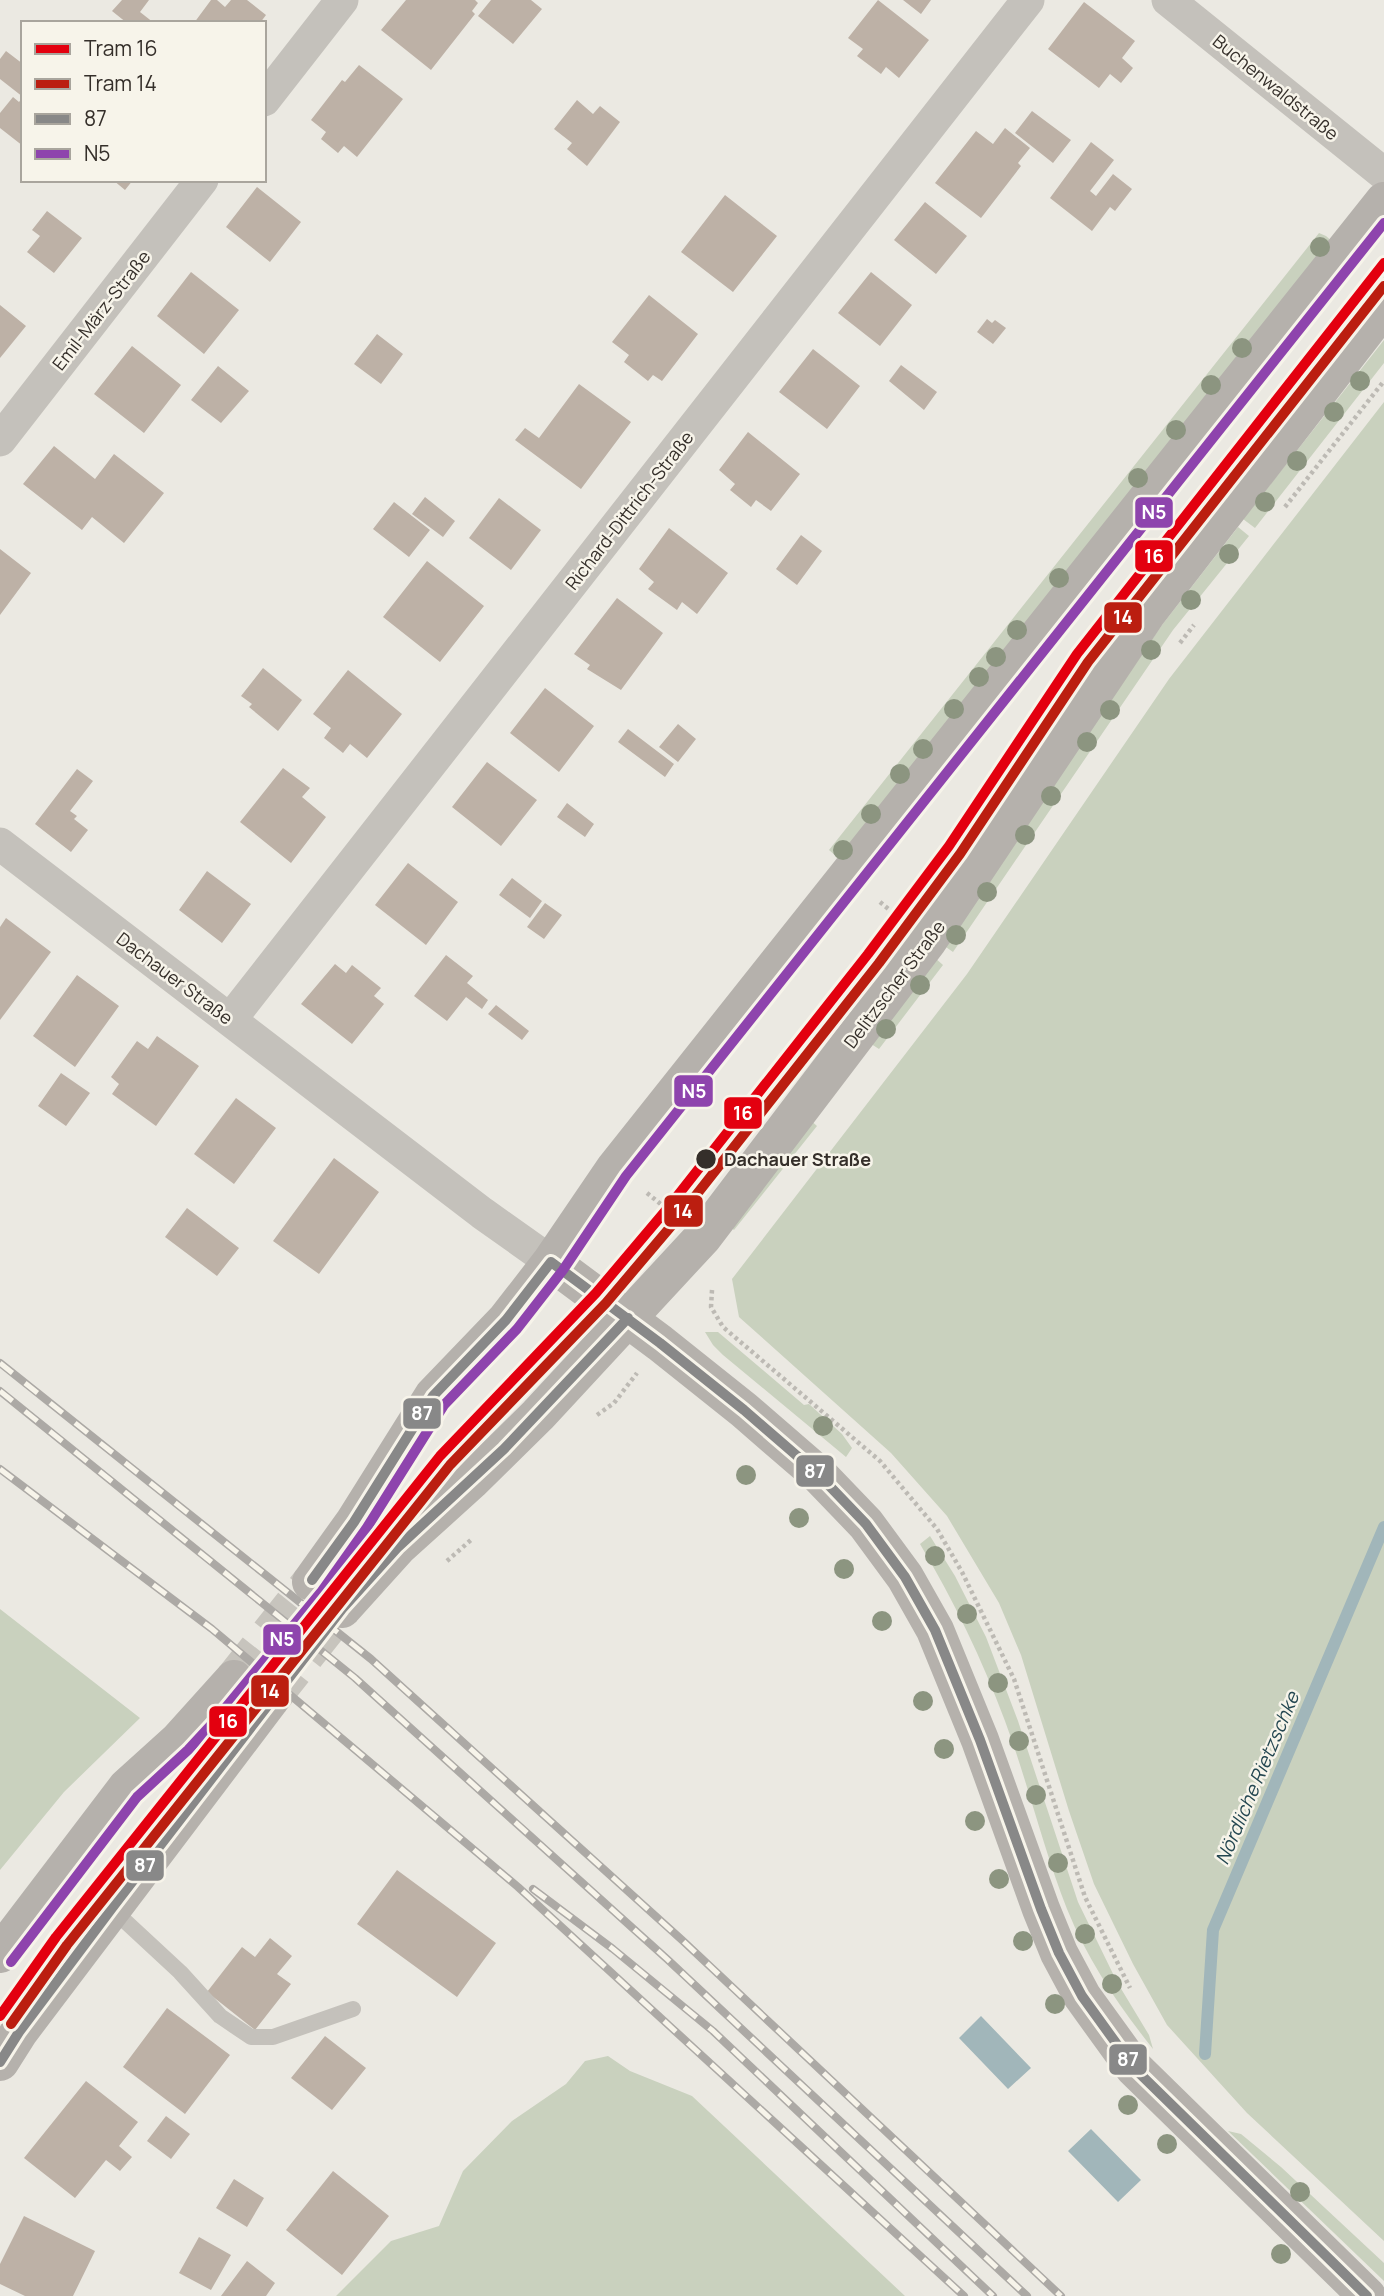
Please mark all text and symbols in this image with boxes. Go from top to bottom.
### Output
legend [21,21,266,182]
street label: Buchenwaldstraße [1208,29,1344,145]
text: Tram 16 [84,34,158,62]
text: Tram 14 [84,69,157,97]
text: 87 [84,104,107,132]
text: N5 [84,139,111,167]
street label: Emil-März-Straße [47,245,155,375]
street label: Richard-Dittrich-Straße [560,426,698,594]
line badge: N5 [1134,496,1174,529]
text: N5 [1142,499,1166,525]
line badge: 16 [1134,539,1174,573]
text: 16 [1144,543,1164,569]
line badge: 14 [1103,601,1143,634]
text: 14 [1113,604,1133,630]
street label: Delitzscher Straße [838,915,950,1053]
street label: Dachauer Straße [112,926,238,1030]
line badge: N5 [673,1074,714,1108]
text: N5 [682,1078,706,1104]
line badge: 16 [723,1096,763,1130]
text: 16 [733,1100,753,1126]
marker: Dachauer Straße [694,1147,718,1171]
place label: Dachauer Straße [724,1147,871,1171]
line badge: 14 [663,1194,704,1228]
text: 14 [673,1198,693,1224]
line badge: 87 [402,1397,442,1430]
text: 87 [411,1400,433,1426]
line badge: 87 [795,1454,835,1488]
text: 87 [804,1458,826,1484]
line badge: N5 [262,1623,302,1656]
text: N5 [270,1626,294,1652]
line badge: 14 [250,1674,290,1708]
text: 14 [260,1678,280,1704]
water label: Nördliche Rietzschke [1209,1686,1306,1868]
line badge: 16 [208,1705,248,1738]
text: 16 [218,1708,238,1734]
line badge: 87 [125,1849,165,1882]
text: 87 [134,1852,156,1878]
line badge: 87 [1108,2043,1148,2076]
text: 87 [1117,2046,1139,2072]

